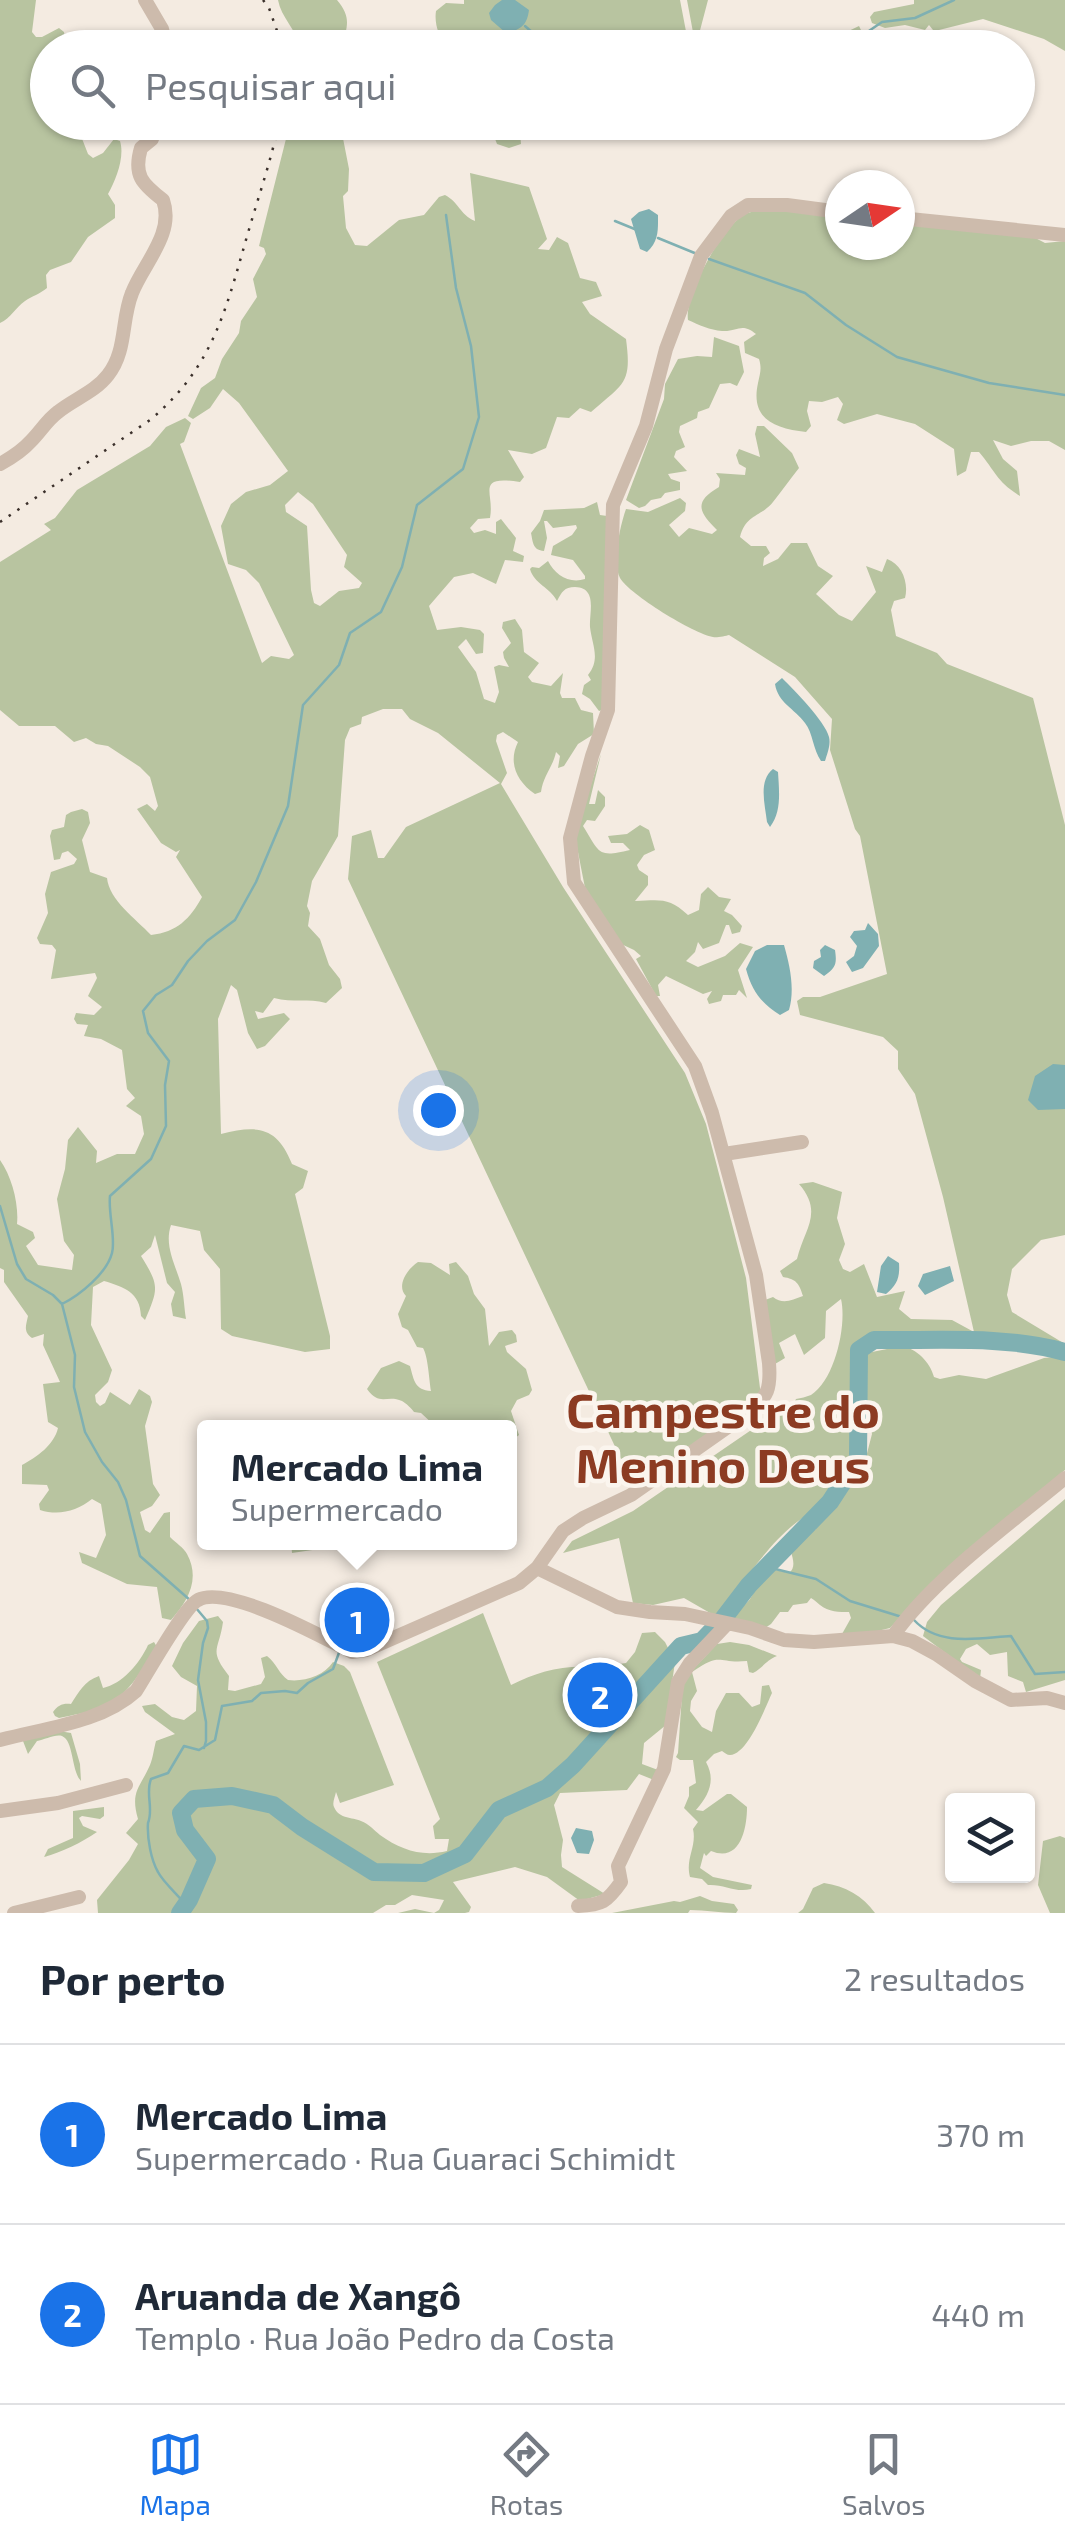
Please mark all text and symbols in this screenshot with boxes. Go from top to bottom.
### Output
search box [30,30,1035,140]
icon: search [65,58,120,113]
text: Pesquisar aqui [145,62,396,108]
north arrow [825,170,915,260]
your location [413,1085,464,1136]
district label: Campestre do Menino Deus [566,1380,880,1493]
popup [197,1420,517,1550]
text: Mercado Lima [231,1443,483,1489]
text: Supermercado [231,1489,443,1527]
pin: 1 [324,1582,390,1658]
pin: 2 [568,1658,632,1732]
map controls [945,1793,1035,1883]
button: layers [945,1793,1035,1883]
text: Por perto [40,1953,226,2003]
text: 2 resultados [844,1959,1025,1997]
text: Mercado Lima [135,2092,387,2138]
text: 1 [66,2115,79,2153]
text: 370 m [936,2115,1025,2153]
text: Supermercado · Rua Guaraci Schimidt [135,2138,675,2176]
text: Aruanda de Xangô [135,2272,461,2318]
text: 2 [63,2295,82,2333]
text: 440 m [931,2295,1025,2333]
text: Templo · Rua João Pedro da Costa [135,2318,615,2356]
tab: Mapa [139,2427,211,2521]
tab: Rotas [490,2427,563,2521]
tab: Salvos [842,2427,926,2521]

